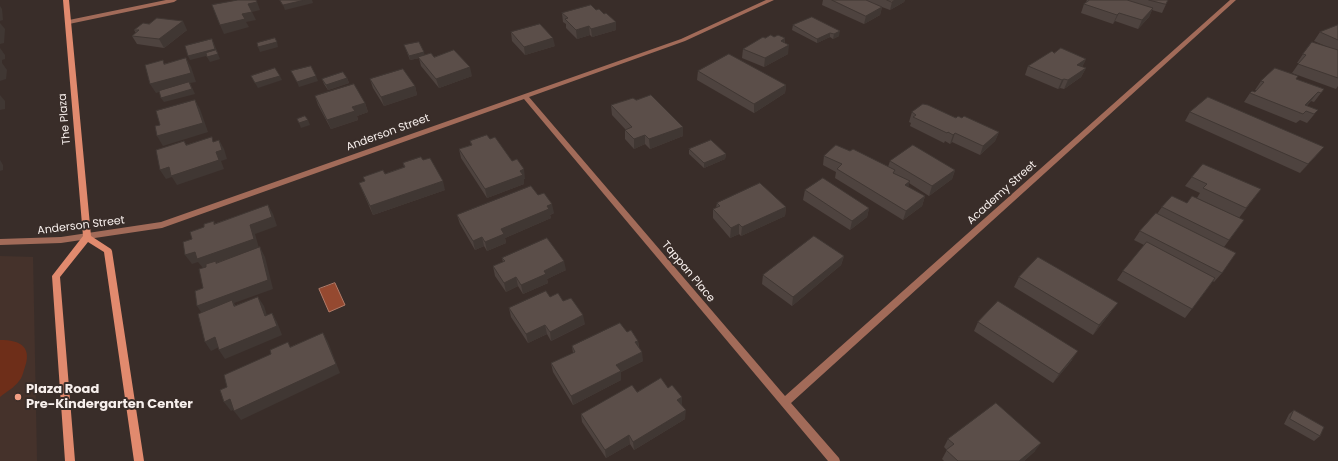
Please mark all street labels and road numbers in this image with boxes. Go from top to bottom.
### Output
street label: The Plaza [56,93,74,145]
street label: Anderson Street [344,112,432,154]
street label: Academy Street [965,159,1039,227]
street label: Anderson Street [37,214,125,238]
street label: Tappan Place [659,239,717,305]

